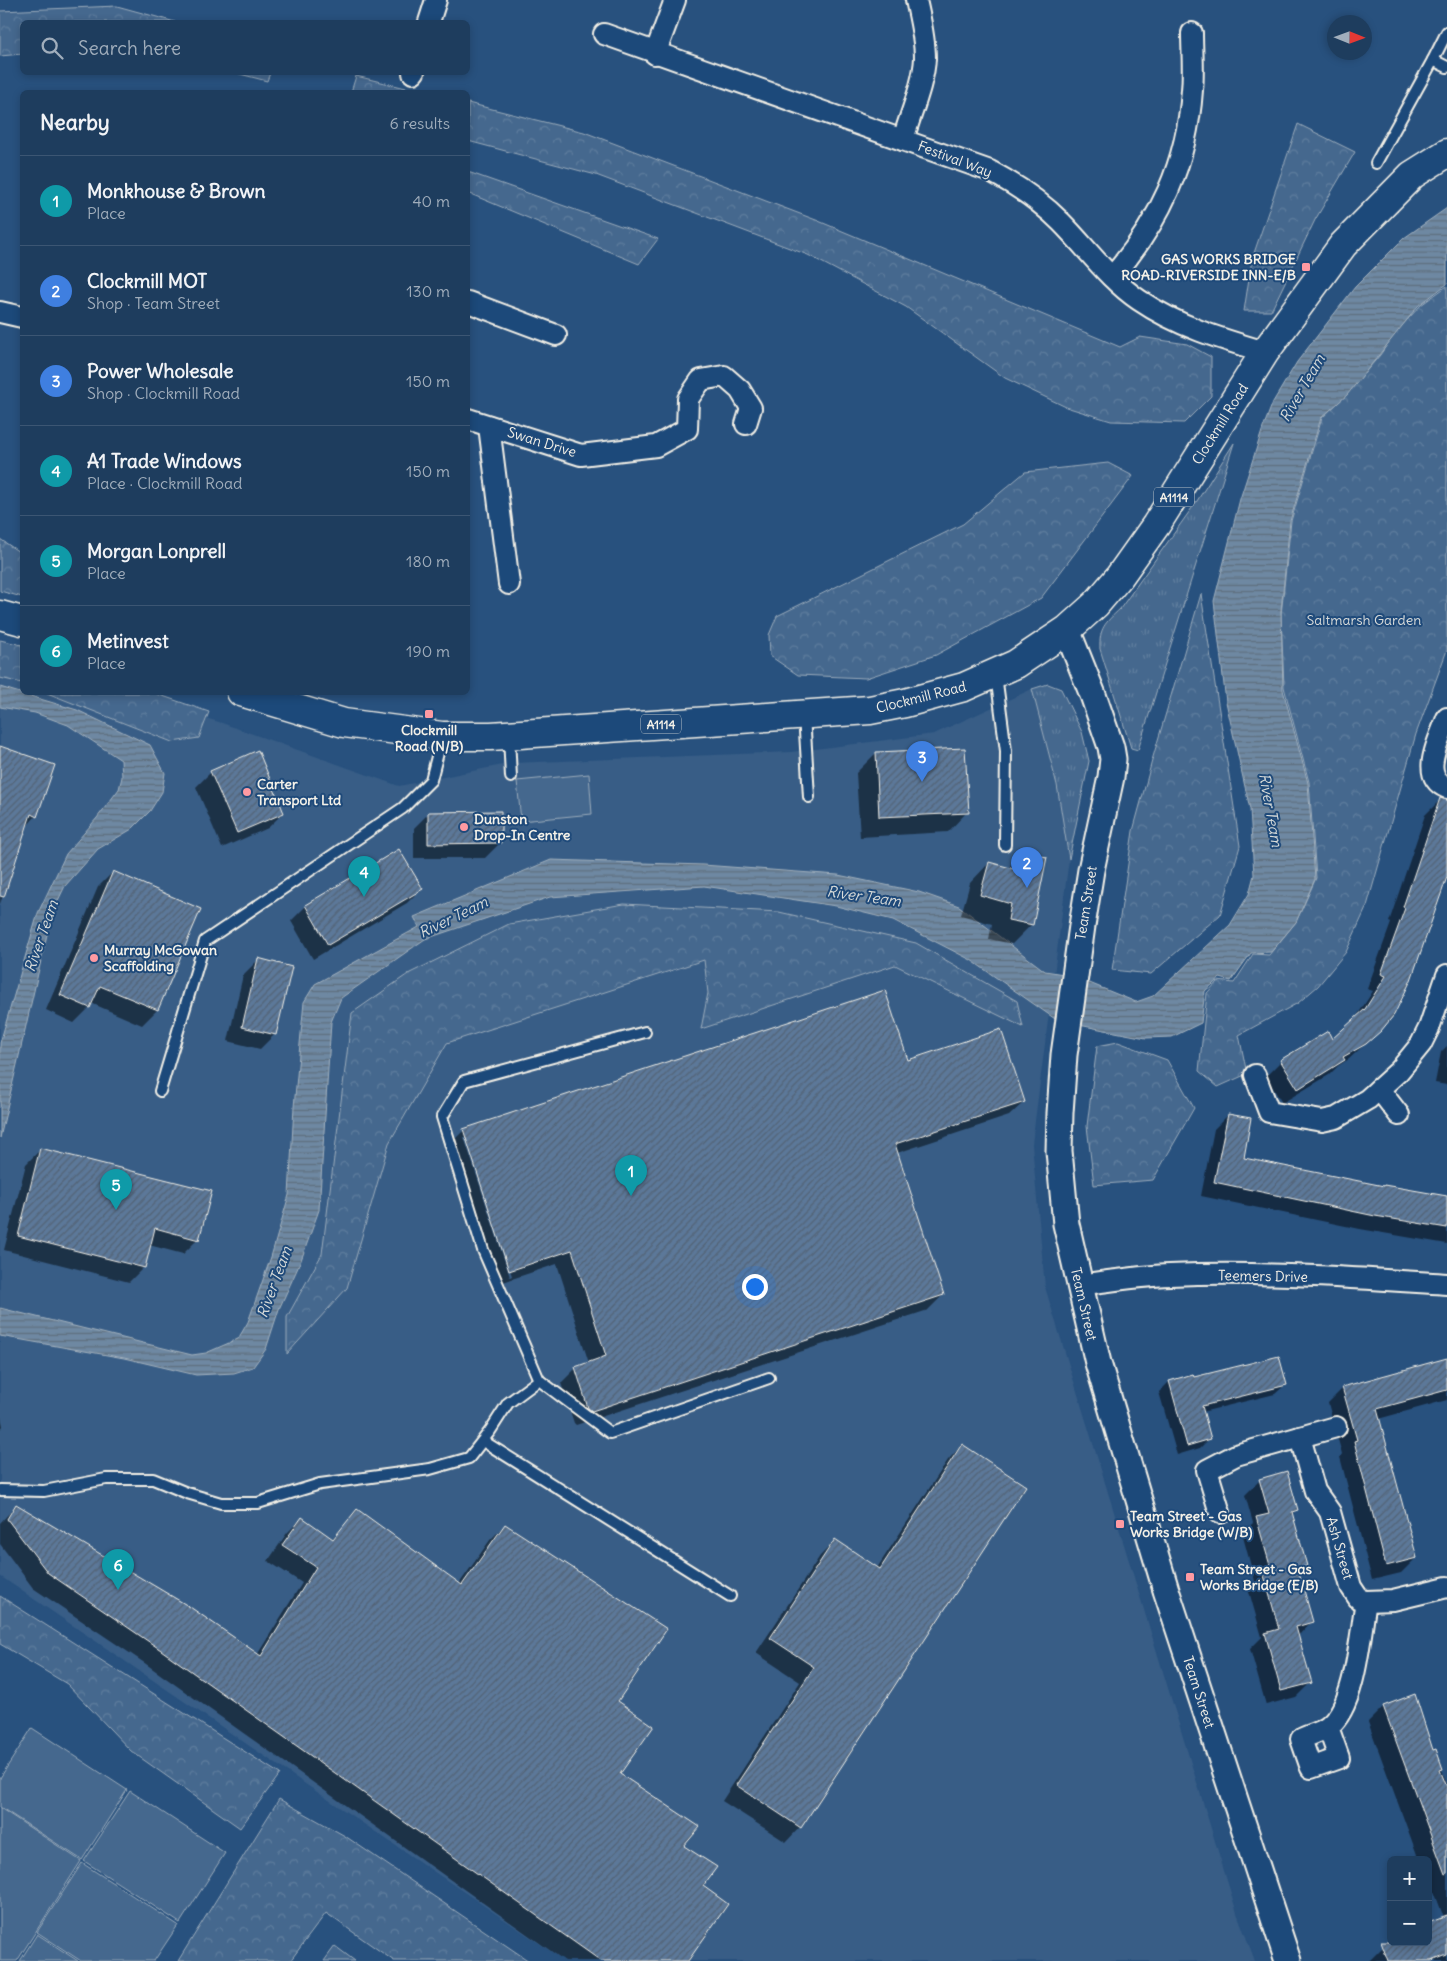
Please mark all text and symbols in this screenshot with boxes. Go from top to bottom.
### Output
north arrow [1327,15,1372,60]
search box [20,20,470,75]
icon: search [38,34,66,62]
text: Search here [78,36,181,60]
text: Nearby [40,109,110,136]
text: 6 results [389,113,450,133]
street label: Festival Way [915,137,995,181]
text: Monkhouse & Brown [87,179,265,203]
text: 1 [53,191,59,211]
text: 40 m [412,191,450,211]
text: Place [87,203,126,223]
place label: GAS WORKS BRIDGE ROAD-RIVERSIDE INN-E/B [1121,250,1296,284]
marker: GAS WORKS BRIDGE ROAD-RIVERSIDE INN-E/B [1300,261,1312,273]
text: Clockmill MOT [87,269,207,293]
text: 2 [52,281,60,301]
text: 130 m [406,281,450,301]
text: Shop · Team Street [87,293,220,313]
water label: River Team [1275,350,1329,425]
text: Power Wholesale [87,359,234,383]
text: 3 [51,371,61,391]
text: 150 m [406,371,450,391]
street label: Clockmill Road [1188,380,1252,468]
text: Shop · Clockmill Road [87,383,240,403]
street label: Swan Drive [505,423,579,461]
text: A1 Trade Windows [87,449,242,473]
text: 4 [51,461,61,481]
text: 150 m [406,461,450,481]
text: Place · Clockmill Road [87,473,242,493]
road number: A1114 [1154,488,1194,507]
text: Morgan Lonprell [87,539,226,563]
text: 5 [51,551,61,571]
text: 180 m [406,551,450,571]
text: Place [87,563,126,583]
park label: Saltmarsh Garden [1307,611,1421,629]
text: Metinvest [87,629,169,653]
text: 6 [51,641,61,661]
text: 190 m [406,641,450,661]
text: Place [87,653,126,673]
street label: Clockmill Road [874,677,968,717]
marker: Clockmill Road (N/B) [423,708,435,720]
road number: A1114 [641,714,681,734]
place label: Clockmill Road (N/B) [395,721,463,755]
pin: 3 [906,741,938,782]
water label: River Team [1255,772,1287,849]
place label: Carter Transport Ltd [257,775,342,809]
marker: Carter Transport Ltd [241,786,253,798]
place label: Dunston Drop-In Centre [474,810,571,844]
marker: Dunston Drop-In Centre [458,821,470,833]
pin: 2 [1011,847,1043,888]
pin: 4 [348,856,380,897]
street label: Team Street [1071,864,1101,941]
water label: River Team [826,881,903,911]
water label: River Team [415,892,491,942]
water label: River Team [20,897,62,974]
place label: Murray McGowan Scaffolding [104,941,217,975]
marker: Murray McGowan Scaffolding [88,952,100,964]
pin: 1 [615,1155,647,1196]
pin: 5 [100,1169,132,1210]
water label: River Team [252,1243,296,1320]
street label: Team Street [1067,1266,1101,1343]
street label: Teemers Drive [1218,1266,1308,1286]
your location [742,1274,768,1300]
place label: Team Street - Gas Works Bridge (W/B) [1130,1507,1252,1541]
street label: Ash Street [1323,1515,1358,1582]
marker: Team Street - Gas Works Bridge (W/B) [1114,1518,1126,1530]
pin: 6 [102,1549,134,1590]
place label: Team Street - Gas Works Bridge (E/B) [1200,1560,1318,1594]
marker: Team Street - Gas Works Bridge (E/B) [1184,1571,1196,1583]
street label: Team Street [1179,1654,1219,1731]
map controls [1387,1856,1432,1946]
button: + [1387,1856,1432,1901]
button: − [1387,1901,1432,1946]

